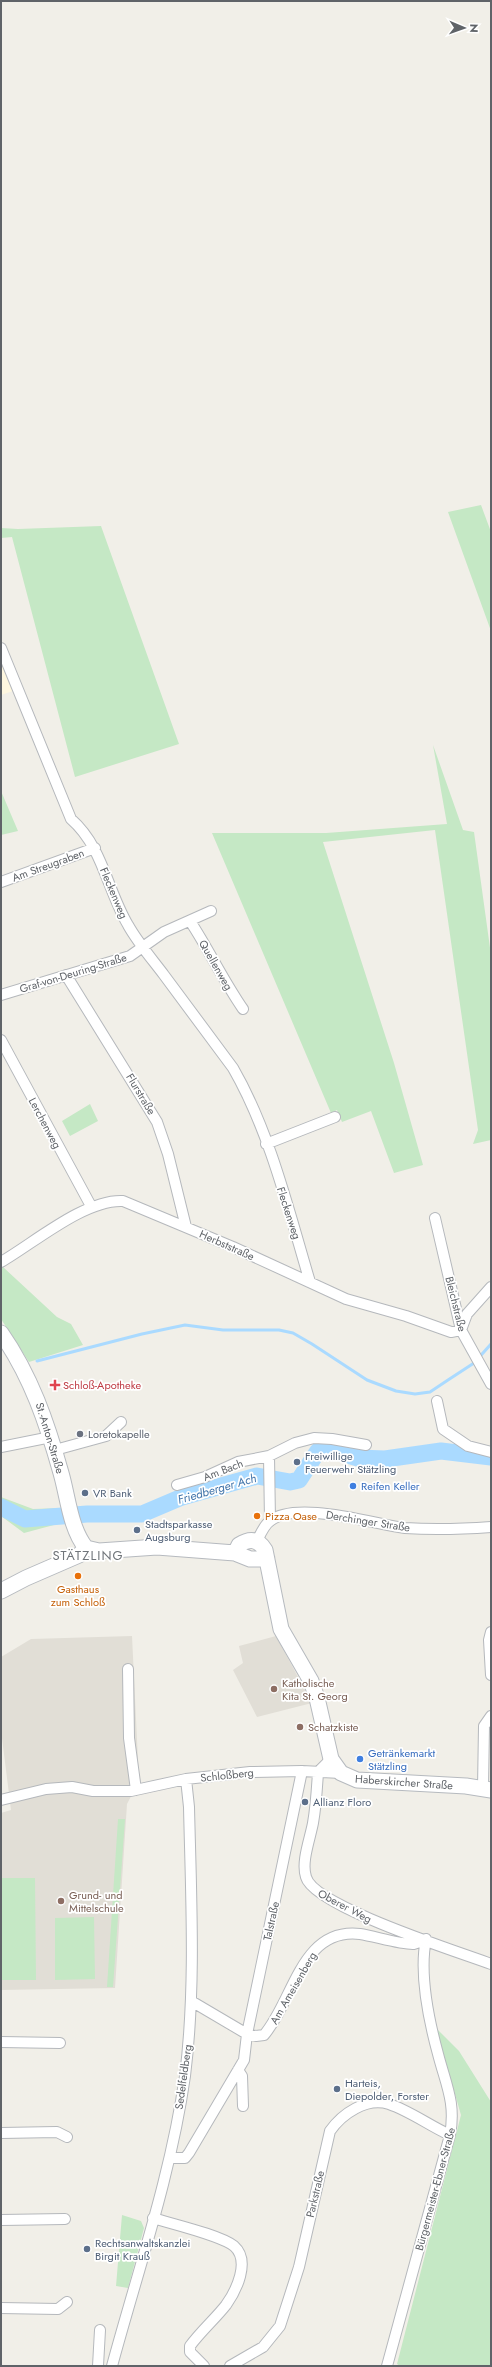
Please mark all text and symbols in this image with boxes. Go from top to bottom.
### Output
north arrow [444,8,484,48]
text: N [466,24,482,33]
street label: Am Streugraben [10,845,86,885]
street label: Fleckenweg [96,865,132,921]
street label: Quellenweg [195,937,237,993]
street label: Graf-von-Deuring-Straße [17,949,129,997]
street label: Flurstraße [122,1070,160,1118]
street label: Lerchenweg [25,1095,65,1151]
street label: Fleckenweg [273,1185,305,1241]
street label: Herbststraße [197,1226,257,1264]
street label: Bleichstraße [441,1275,471,1334]
place label: Schloß-Apotheke [63,1377,141,1393]
marker: Schloß-Apotheke [50,1380,60,1390]
street label: St.-Anton-Straße [32,1400,69,1476]
place label: Loretokapelle [88,1426,150,1442]
marker: Loretokapelle [75,1429,85,1439]
place label: Freiwillige Feuerwehr Stätzling [305,1448,396,1477]
street label: Am Bach [201,1455,245,1485]
marker: Freiwillige Feuerwehr Stätzling [292,1457,302,1467]
water label: Friedberger Ach [175,1469,259,1509]
place label: Reifen Keller [361,1478,420,1494]
marker: Reifen Keller [348,1481,358,1491]
place label: VR Bank [93,1485,132,1501]
marker: VR Bank [80,1488,90,1498]
street label: Derchinger Straße [325,1506,412,1536]
place label: Pizza Oase [265,1508,317,1524]
marker: Pizza Oase [252,1511,262,1521]
place label: Stadtsparkasse Augsburg [145,1516,213,1545]
marker: Stadtsparkasse Augsburg [132,1525,142,1535]
district label: STÄTZLING [52,1546,124,1565]
marker: Gasthaus zum Schloß [73,1571,83,1581]
place label: Gasthaus zum Schloß [51,1581,105,1610]
place label: Katholische Kita St. Georg [282,1675,348,1704]
marker: Katholische Kita St. Georg [269,1684,279,1694]
place label: Schatzkiste [308,1719,359,1735]
marker: Schatzkiste [295,1722,305,1732]
place label: Getränkemarkt Stätzling [368,1745,436,1774]
marker: Getränkemarkt Stätzling [355,1754,365,1764]
street label: Schloßberg [199,1764,255,1786]
street label: Haberskircher Straße [355,1771,454,1793]
place label: Allianz Floro [313,1794,371,1810]
marker: Allianz Floro [300,1797,310,1807]
street label: Oberer Weg [315,1885,375,1927]
place label: Grund- und Mittelschule [69,1887,124,1916]
marker: Grund- und Mittelschule [56,1896,66,1906]
street label: Talstraße [259,1900,283,1942]
street label: Am Ameisenberg [266,1949,320,2027]
street label: Sedelfeldberg [171,2043,195,2111]
place label: Harteis, Diepolder, Forster [345,2075,429,2104]
marker: Harteis, Diepolder, Forster [332,2084,342,2094]
street label: Bürgermeister-Ebner-Straße [411,2125,459,2252]
street label: Parkstraße [302,2169,328,2219]
place label: Rechtsanwaltskanzlei Birgit Krauß [95,2235,190,2264]
marker: Rechtsanwaltskanzlei Birgit Krauß [82,2244,92,2254]

